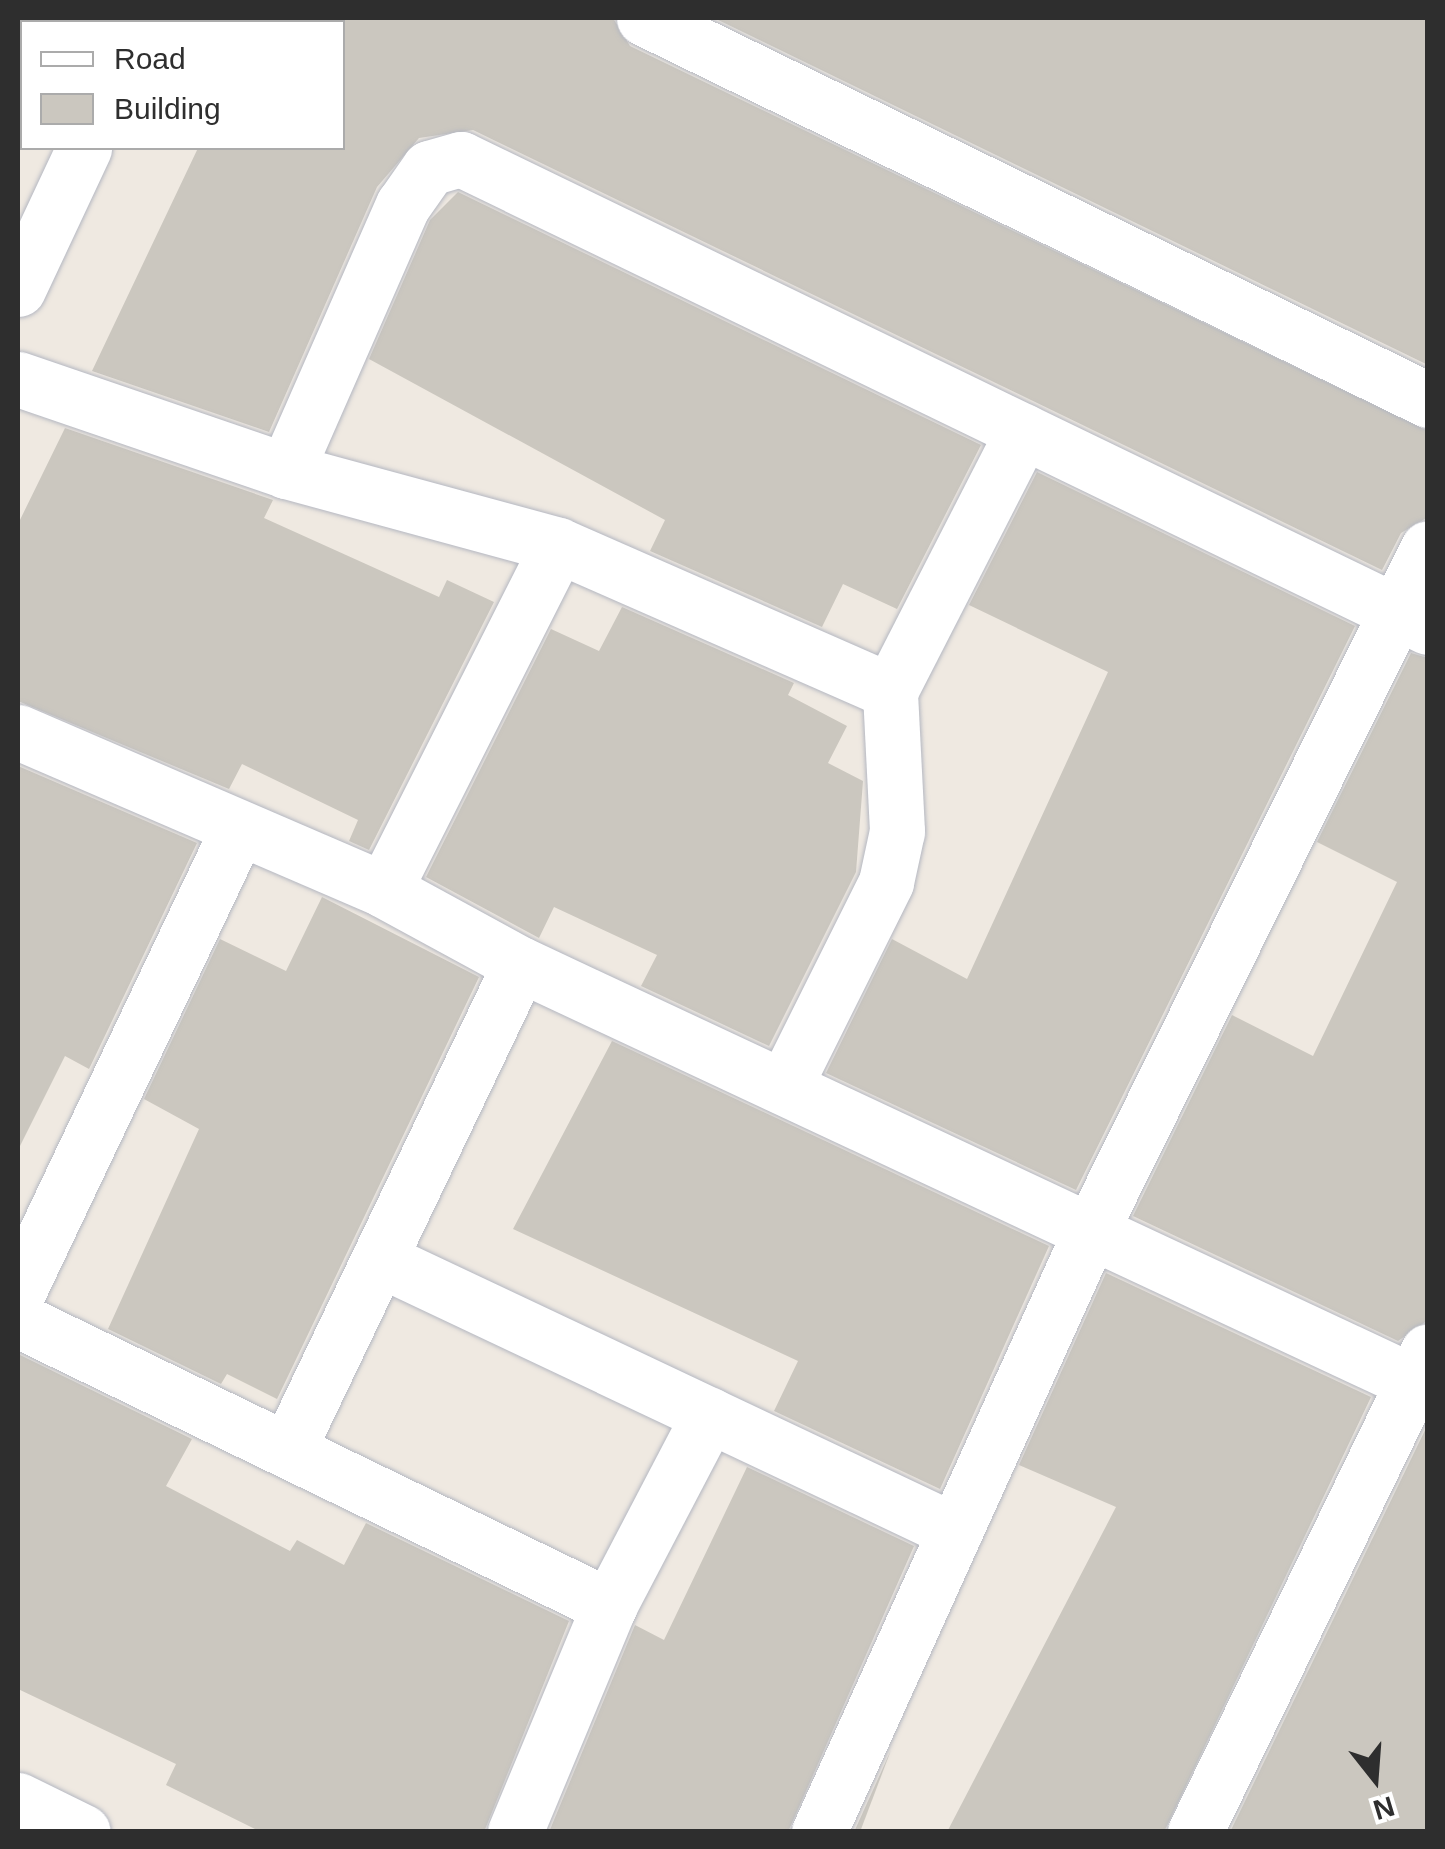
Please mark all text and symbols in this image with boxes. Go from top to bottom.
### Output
legend [20,20,345,150]
text: Road [114,42,186,75]
text: Building [114,92,221,125]
north arrow [1325,1729,1425,1829]
text: N [1370,1790,1398,1826]

